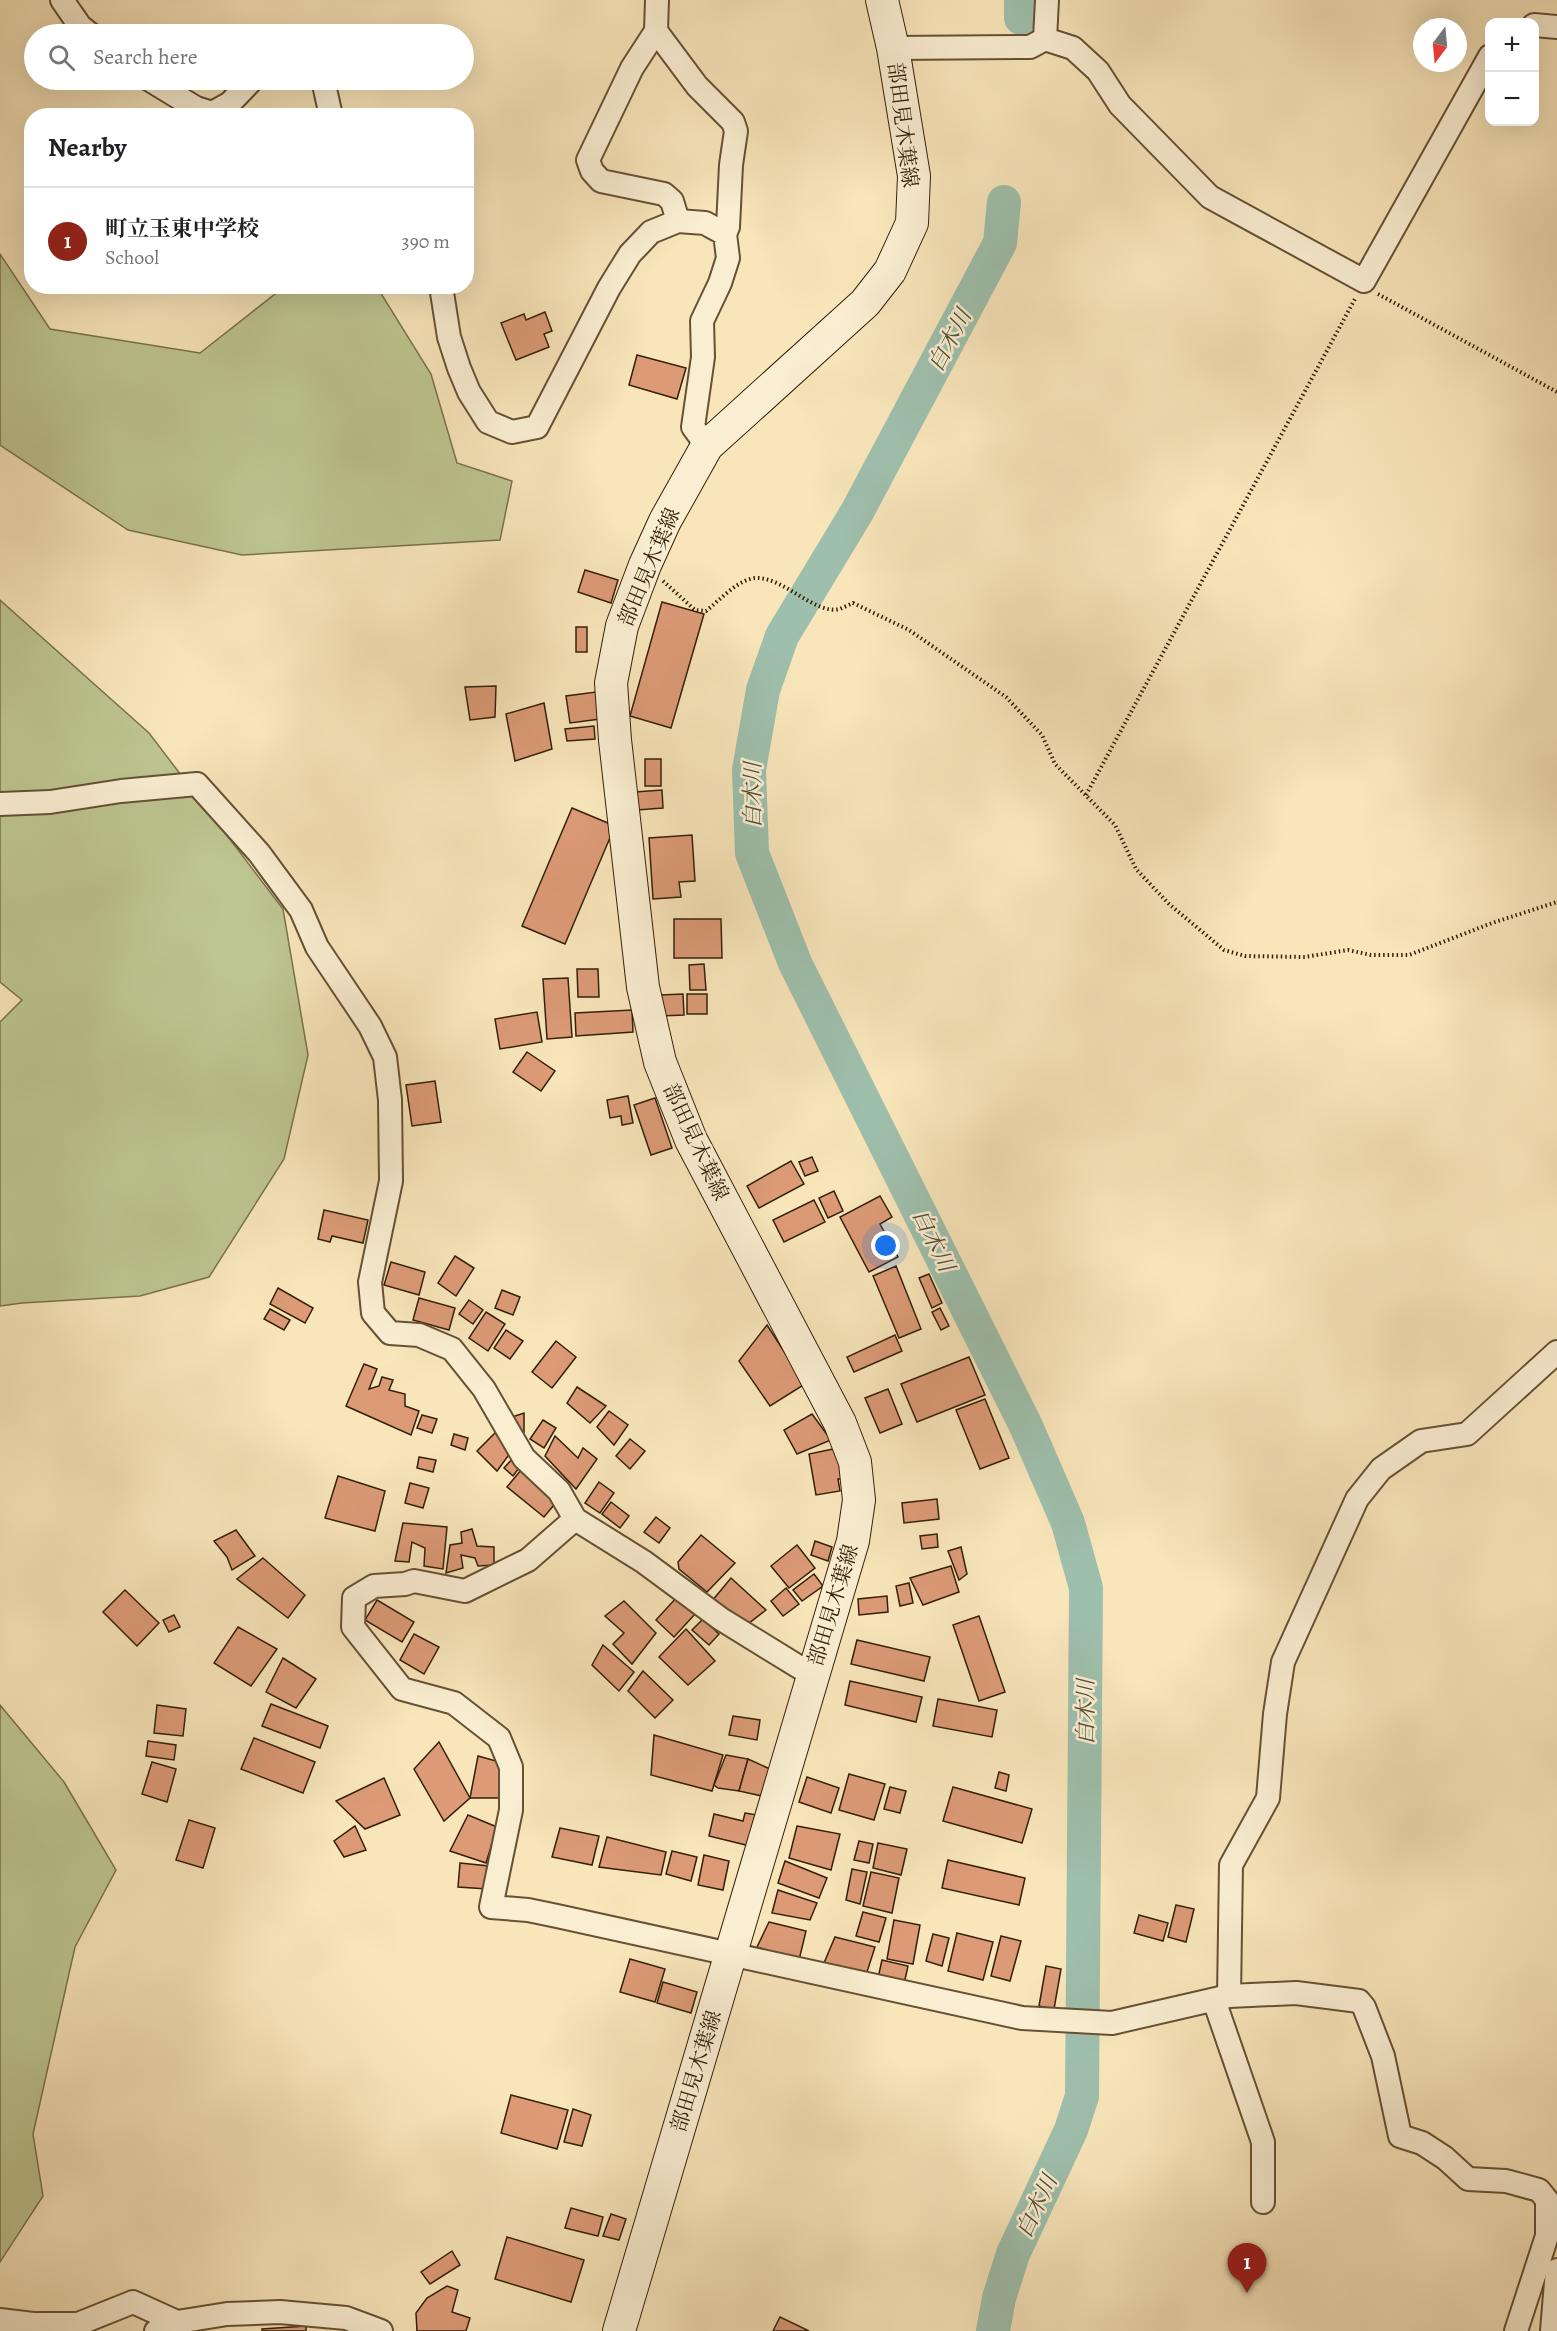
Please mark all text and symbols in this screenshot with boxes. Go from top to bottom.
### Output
north arrow [1413,18,1467,72]
map controls [1485,18,1539,126]
button: + [1485,18,1539,72]
search box [24,24,474,90]
icon: search [45,41,78,74]
text: Search here [93,42,198,72]
street label: 部田見木葉線 [881,61,925,189]
button: − [1485,72,1539,126]
text: Nearby [48,130,127,165]
text: 町立玉東中学校 [105,214,259,244]
text: 1 [64,228,71,255]
text: 390 m [401,228,450,255]
text: School [105,244,159,271]
water label: 白木川 [921,303,980,377]
street label: 部田見木葉線 [611,504,687,630]
water label: 白木川 [738,760,768,828]
street label: 部田見木葉線 [657,1079,735,1205]
water label: 白木川 [905,1204,962,1278]
your location [871,1231,900,1260]
street label: 部田見木葉線 [801,1541,865,1669]
water label: 白木川 [1071,1677,1101,1745]
street label: 部田見木葉線 [664,2007,728,2135]
water label: 白木川 [1009,2168,1065,2243]
pin: 1 [1228,2244,1266,2293]

